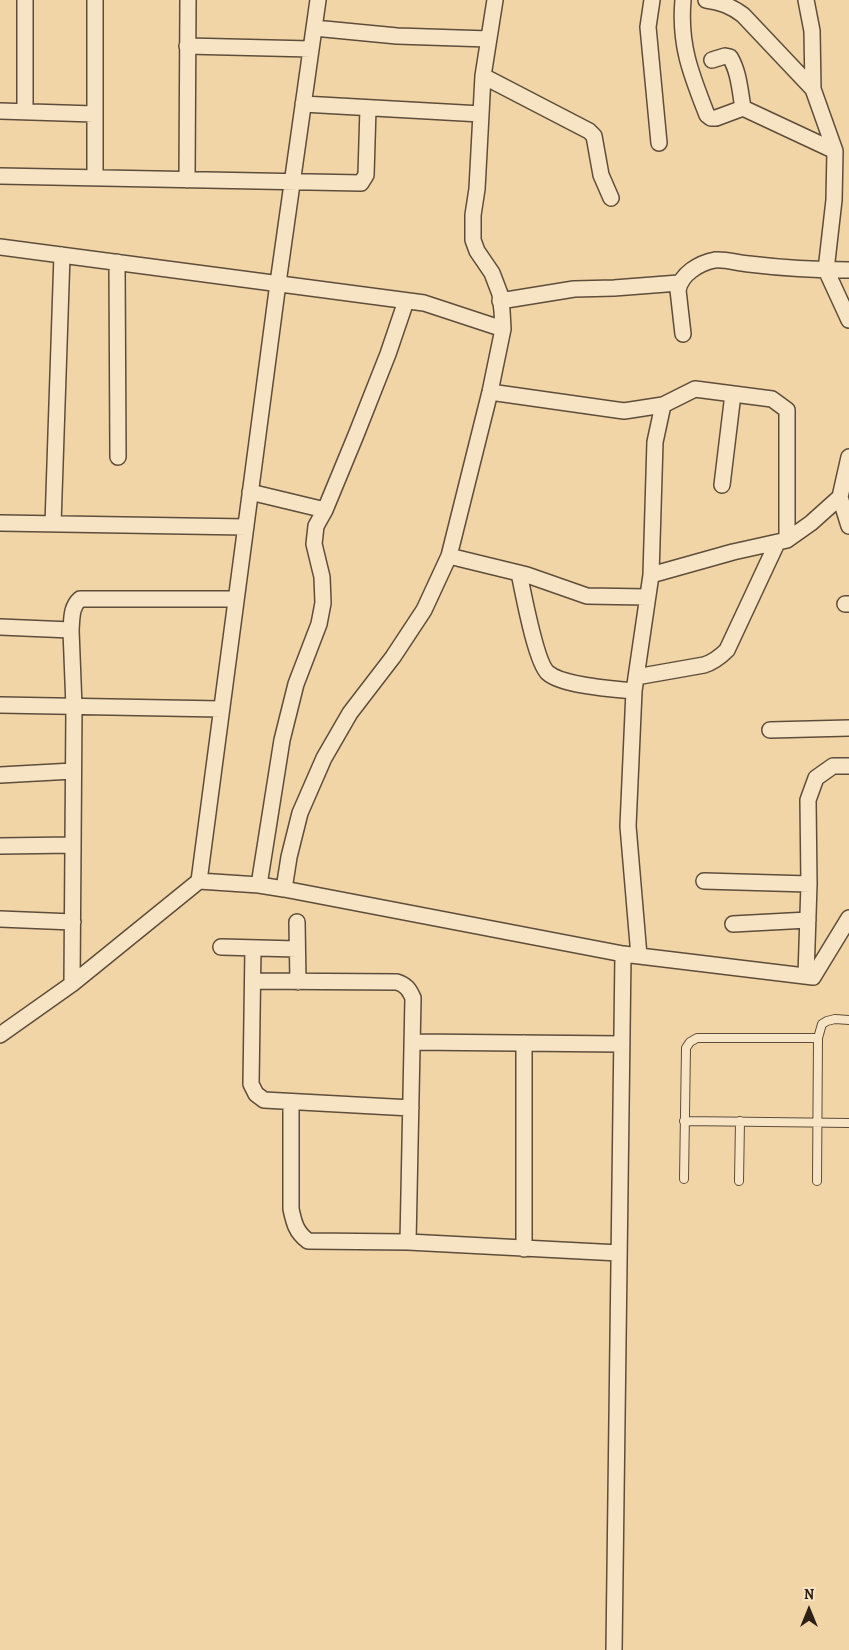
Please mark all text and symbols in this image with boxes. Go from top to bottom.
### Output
north arrow [784,1585,834,1635]
text: N [804,1585,814,1604]

